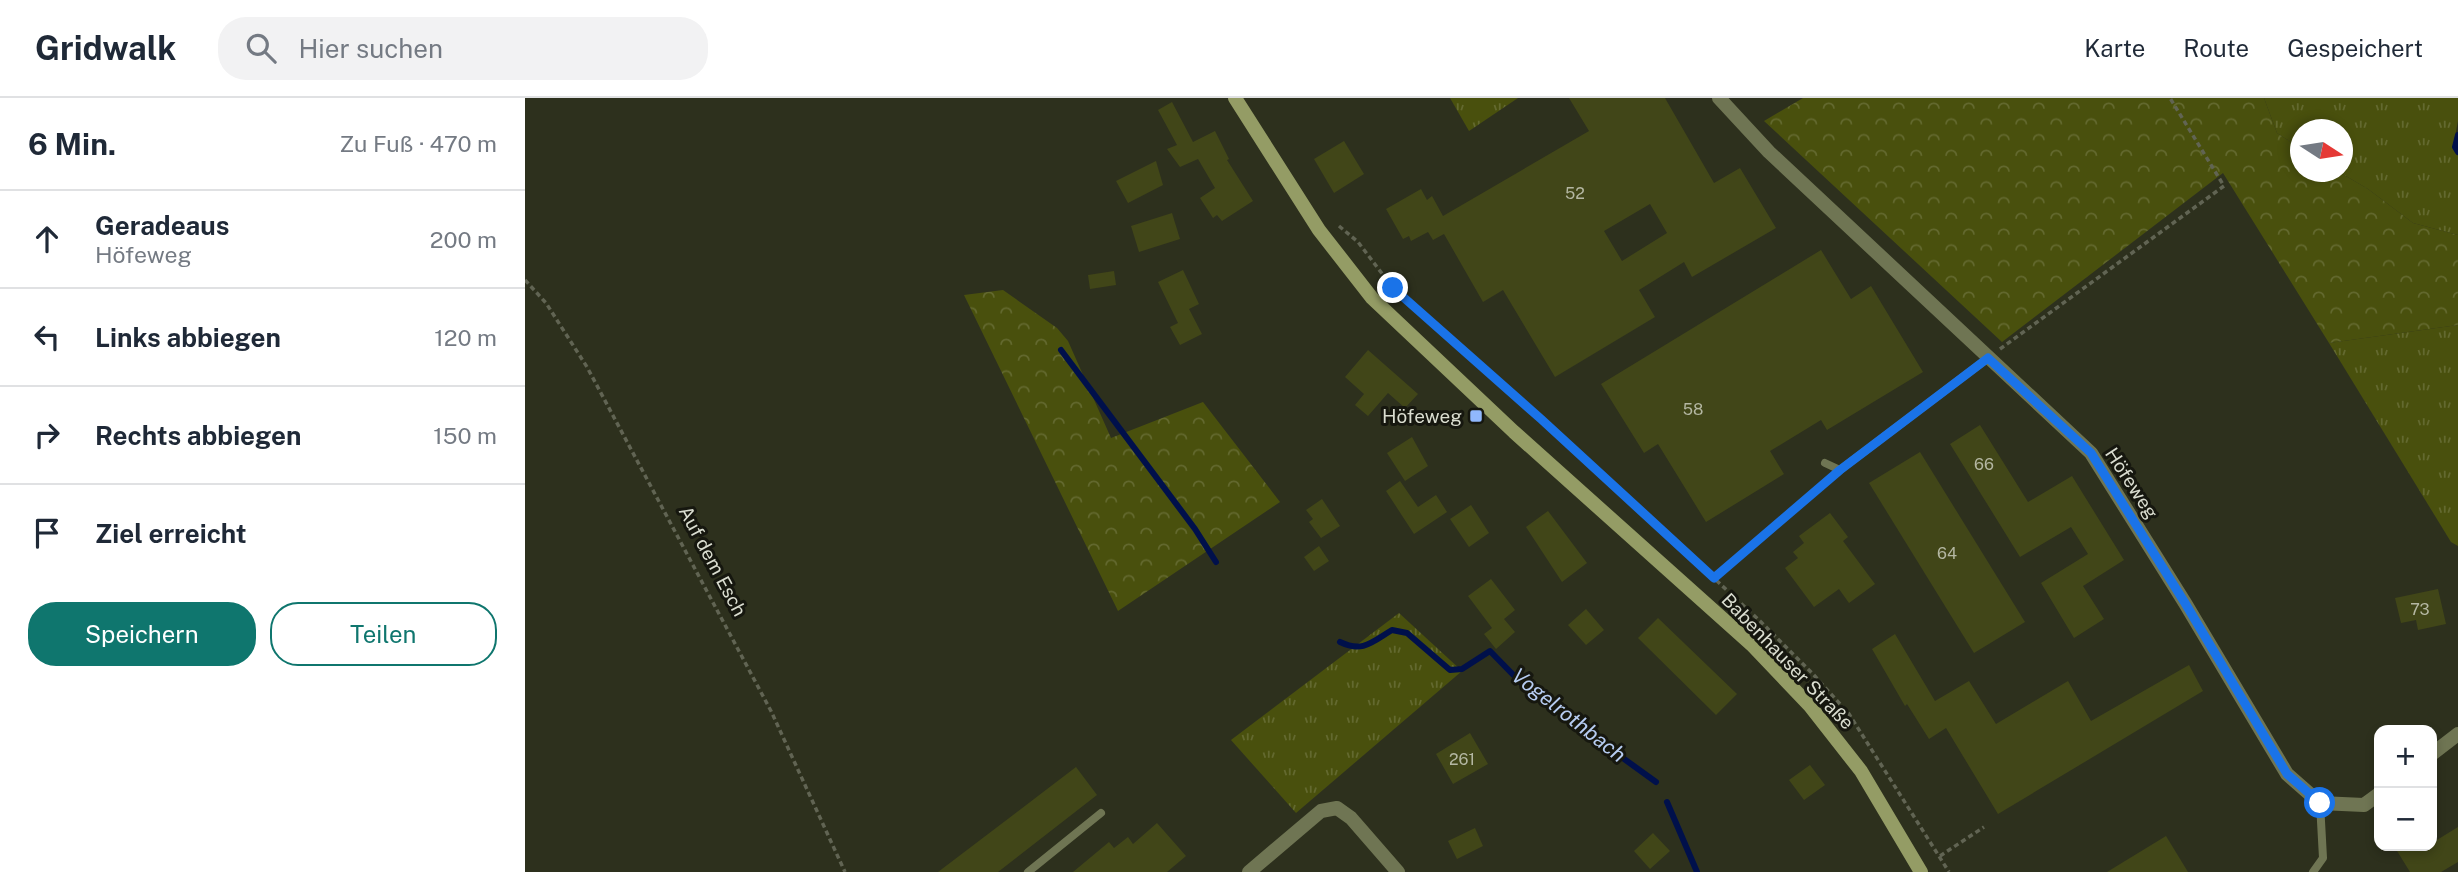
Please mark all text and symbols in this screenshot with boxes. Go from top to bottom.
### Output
search box [218,17,708,80]
text: Gridwalk [35,29,176,67]
icon: search [242,29,280,67]
text: Hier suchen [298,33,443,64]
text: Karte [2084,34,2145,62]
text: Route [2183,34,2249,62]
text: Gespeichert [2287,34,2423,62]
north arrow [2290,119,2353,182]
text: 6 Min. [28,126,116,162]
text: Zu Fuß · 470 m [339,130,497,157]
house number: 52 [1565,184,1585,203]
text: Geradeaus [95,210,230,241]
icon: ahead [28,220,66,258]
text: 200 m [430,226,497,253]
text: Höfeweg [95,241,192,268]
route end [1377,272,1408,303]
icon: left [28,318,66,356]
text: Links abbiegen [95,322,281,353]
text: 120 m [434,324,497,351]
house number: 58 [1683,400,1703,419]
place label: Höfeweg [1382,405,1462,427]
marker: Höfeweg [1468,408,1484,424]
icon: right [28,416,66,454]
text: Rechts abbiegen [95,420,301,451]
text: 150 m [433,422,497,449]
street label: Höfeweg [2101,443,2163,523]
house number: 66 [1974,455,1994,474]
street label: Auf dem Esch [675,502,751,620]
icon: arrive [28,514,66,552]
text: Ziel erreicht [95,518,247,549]
house number: 64 [1937,544,1957,563]
street label: Babenhauser Straße [1717,588,1859,734]
house number: 73 [2410,600,2430,619]
button: Speichern [28,602,256,666]
button: Teilen [270,602,497,666]
water label: Vogelrothbach [1507,663,1631,767]
map controls [2374,725,2437,851]
button: + [2374,725,2437,788]
house number: 261 [1449,750,1475,769]
route start [2304,787,2335,818]
button: − [2374,788,2437,851]

